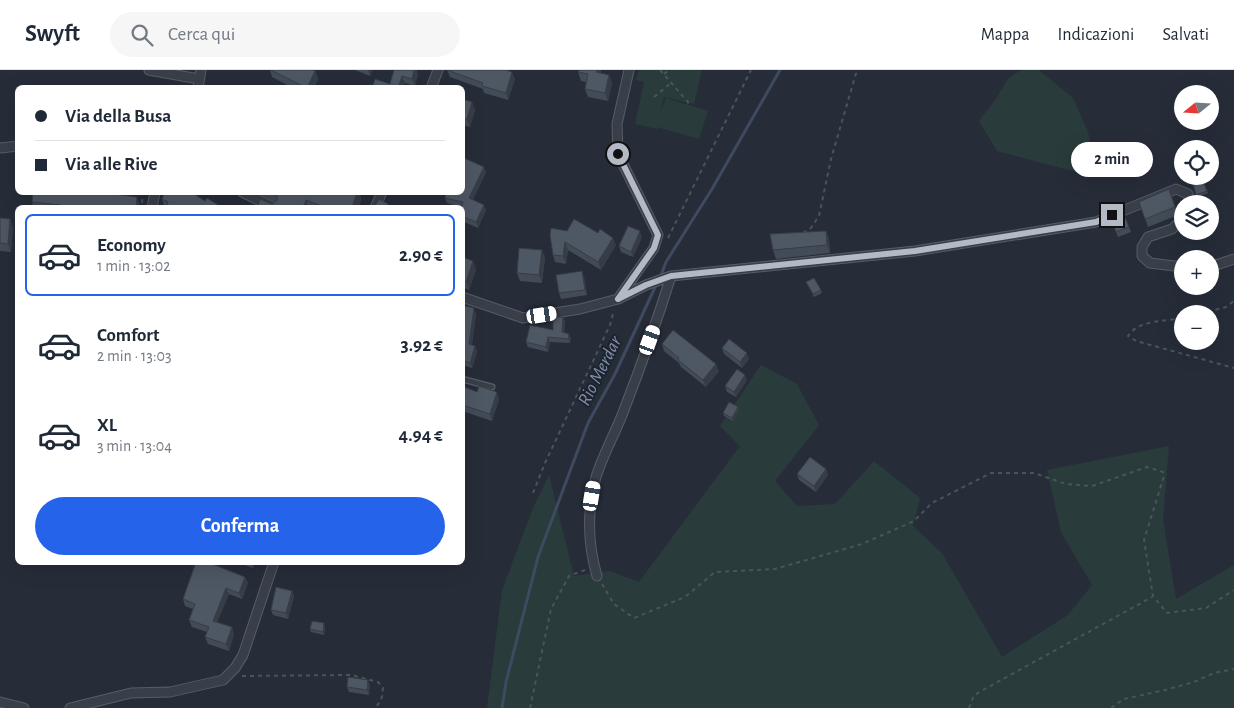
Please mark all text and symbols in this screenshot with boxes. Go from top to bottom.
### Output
search box [110,12,460,57]
icon: search [128,21,156,49]
text: Swyft [25,22,80,46]
text: Cerca qui [168,25,235,44]
text: Mappa [981,26,1030,44]
text: Indicazioni [1058,26,1134,44]
text: Salvati [1162,26,1209,44]
north arrow [1174,85,1219,130]
map controls [1174,85,1219,350]
text: Via della Busa [65,107,171,126]
button: locate [1174,140,1219,185]
callout: 2 min [1071,142,1153,178]
route start [607,143,629,165]
text: 2 min [1094,151,1130,167]
text: Via alle Rive [65,155,157,174]
button: layers [1174,195,1219,240]
route end [1101,204,1123,226]
icon: car [37,233,82,278]
text: Economy [97,236,166,255]
text: 2.90 € [399,246,443,265]
button: + [1174,250,1219,295]
text: 1 min · 13:02 [97,258,171,274]
car [526,305,557,325]
button: − [1174,305,1219,350]
icon: car [37,323,82,368]
car [637,323,662,357]
text: Comfort [97,326,159,345]
water label: Rio Merdar [575,333,626,409]
text: 3.92 € [401,336,443,355]
text: 2 min · 13:03 [97,348,172,364]
icon: car [37,413,82,458]
text: XL [97,416,117,435]
text: 4.94 € [399,426,443,445]
text: 3 min · 13:04 [97,438,172,454]
car [582,480,601,512]
button: Conferma [35,497,445,555]

